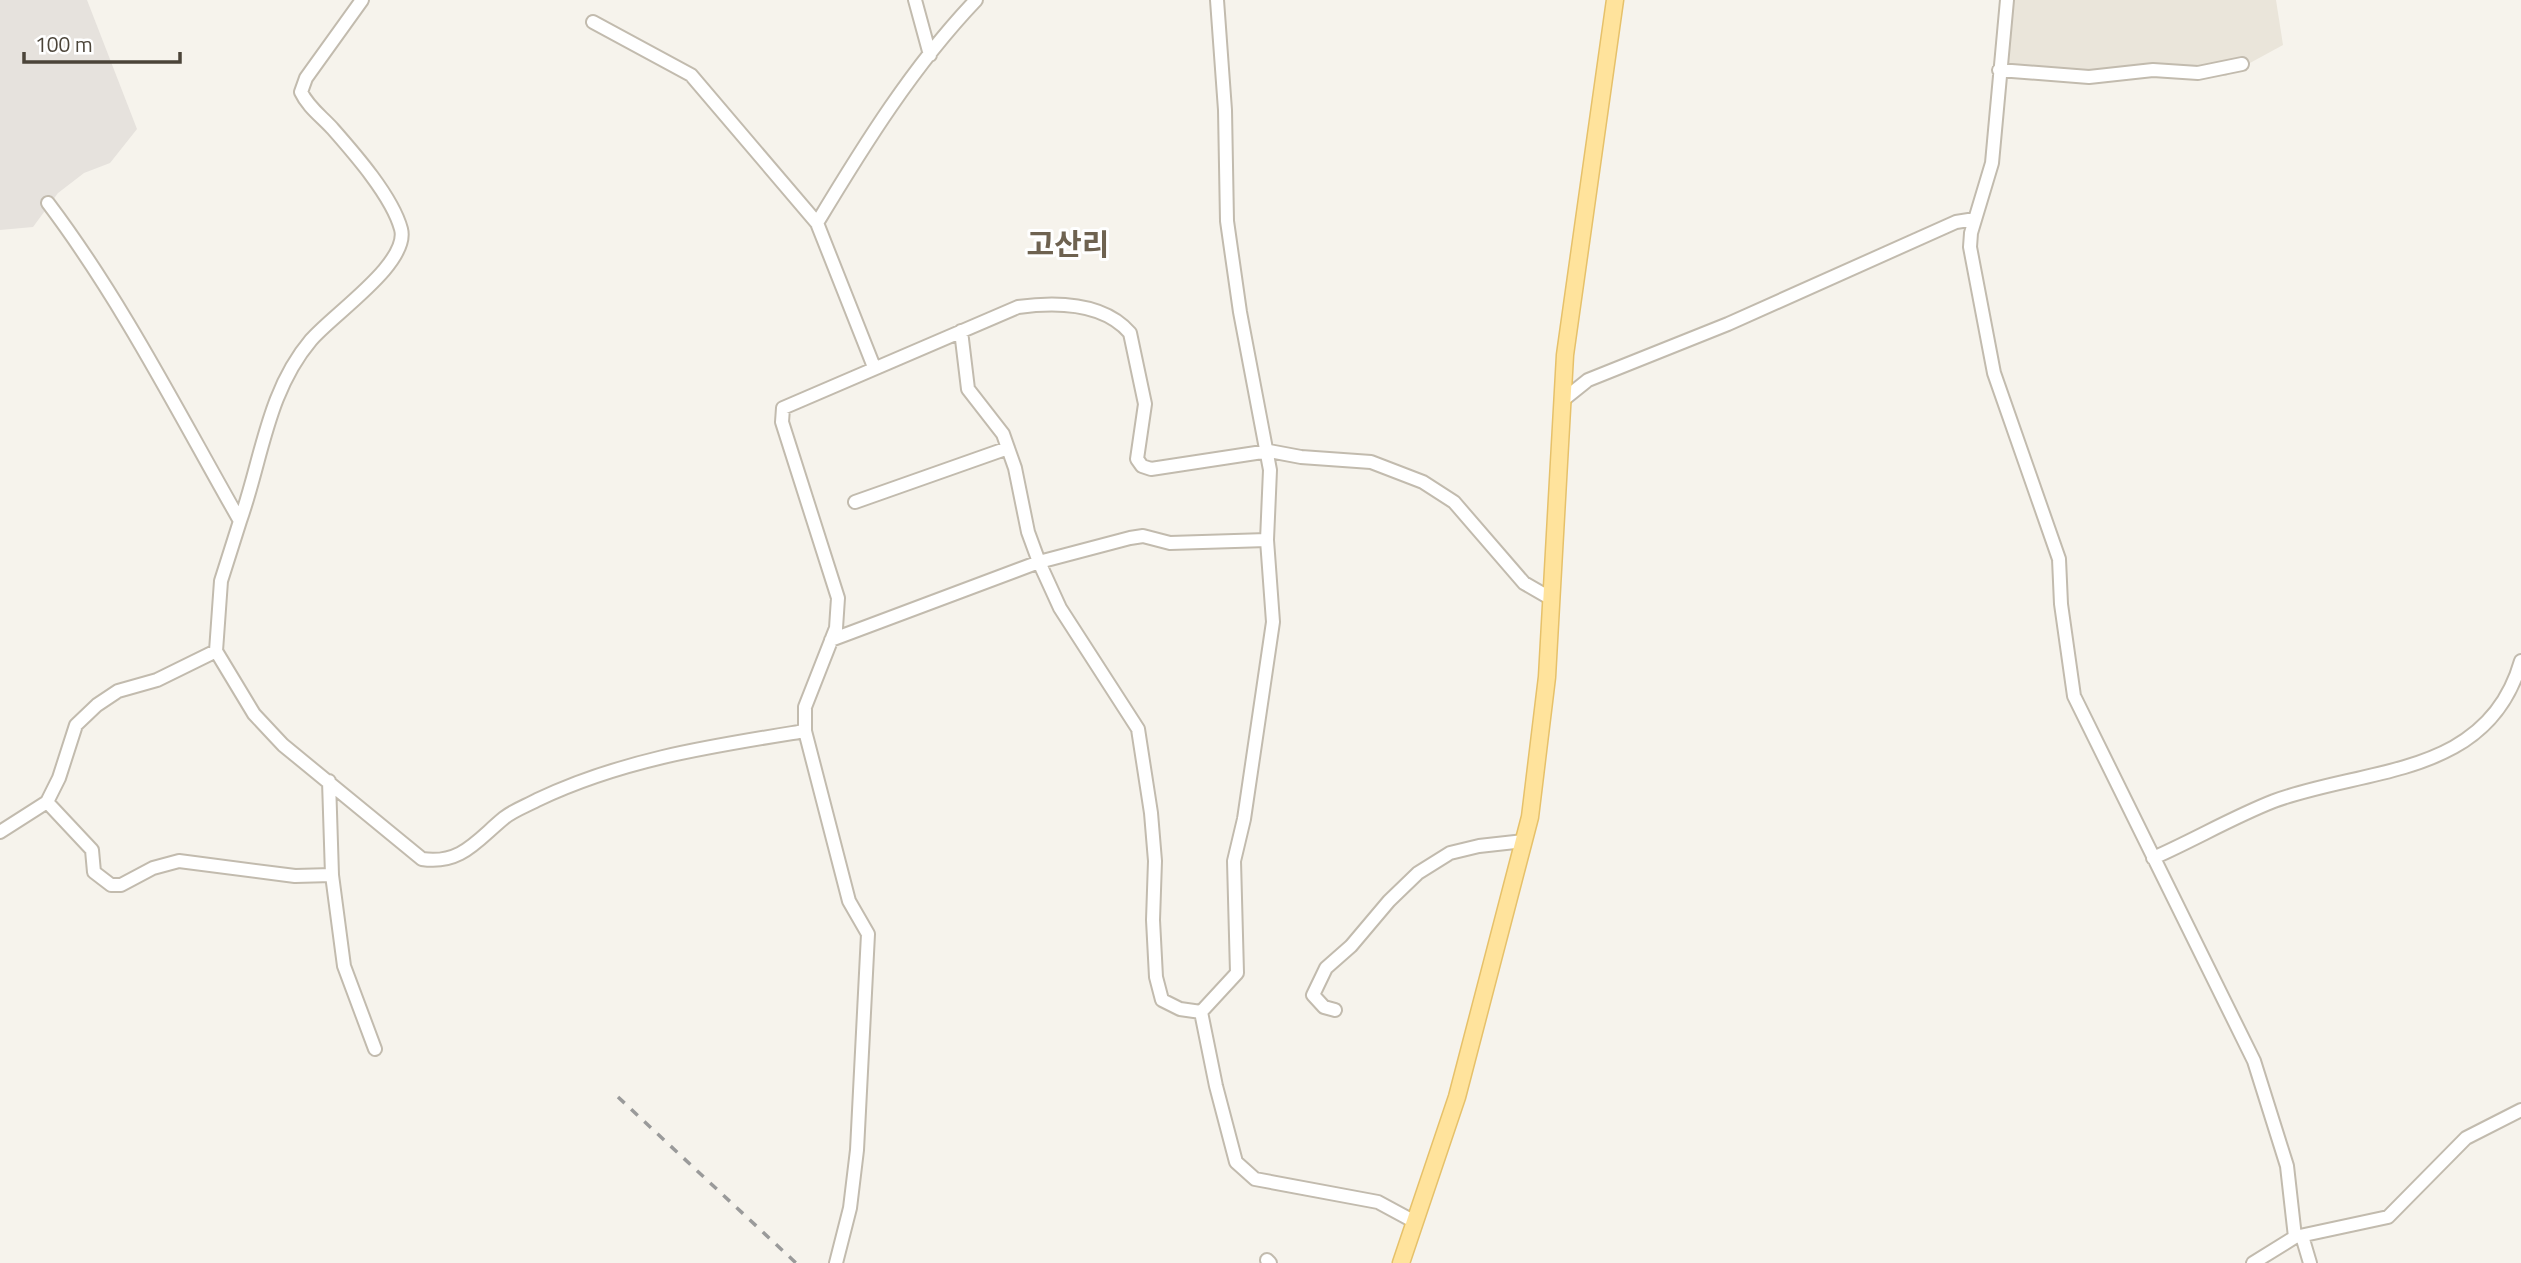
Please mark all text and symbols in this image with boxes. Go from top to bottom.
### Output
scale bar [24,21,180,65]
text: 100 m [35,28,92,60]
district label: 고산리 [1027,221,1109,267]

